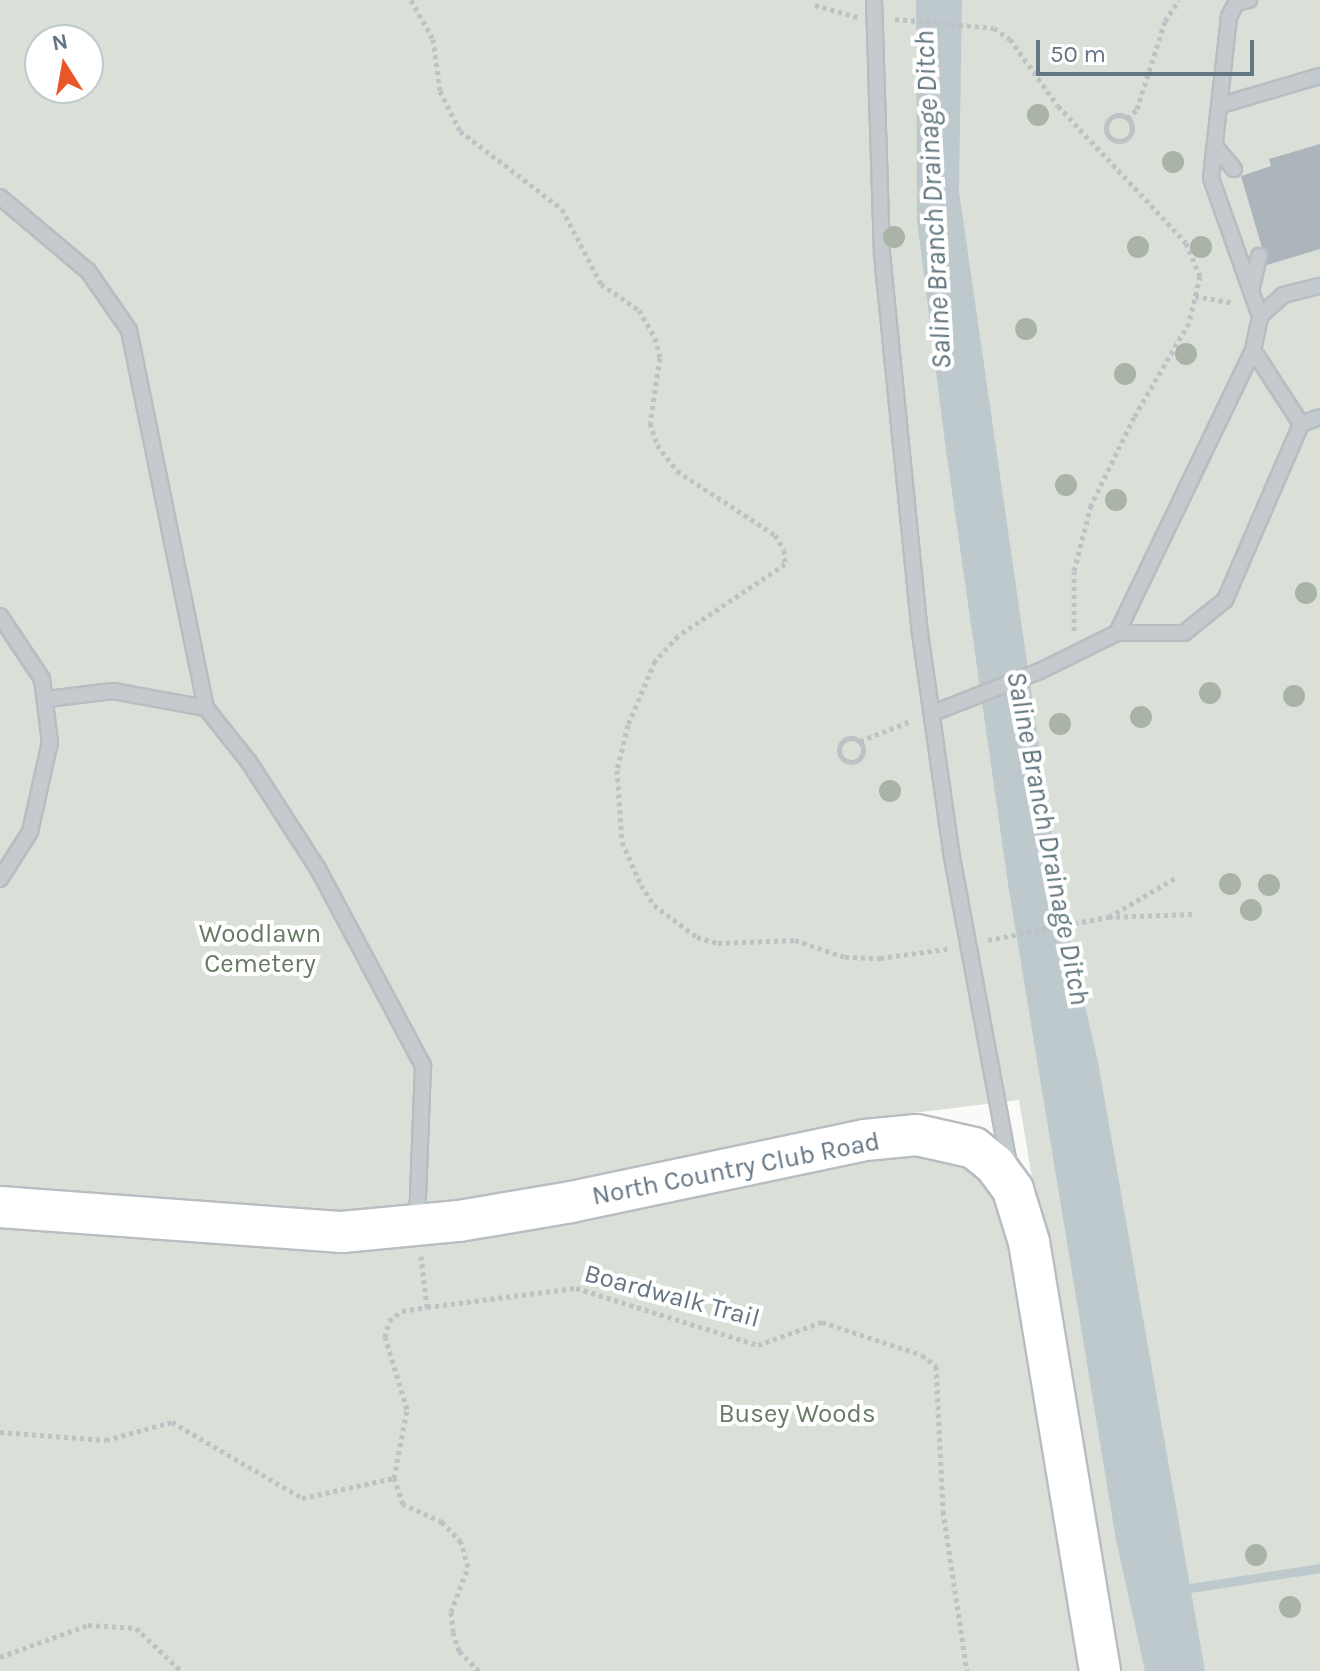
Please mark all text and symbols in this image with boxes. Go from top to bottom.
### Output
north arrow [24,24,104,104]
scale bar [1040,24,1258,74]
text: N [50,28,70,57]
water label: Saline Branch Drainage Ditch [907,30,959,370]
text: 50 m [1050,40,1106,68]
water label: Saline Branch Drainage Ditch [999,668,1097,1008]
park label: Woodlawn Cemetery [199,918,321,980]
street label: North Country Club Road [589,1126,883,1212]
street label: Boardwalk Trail [581,1258,763,1334]
park label: Busey Woods [718,1398,876,1430]

